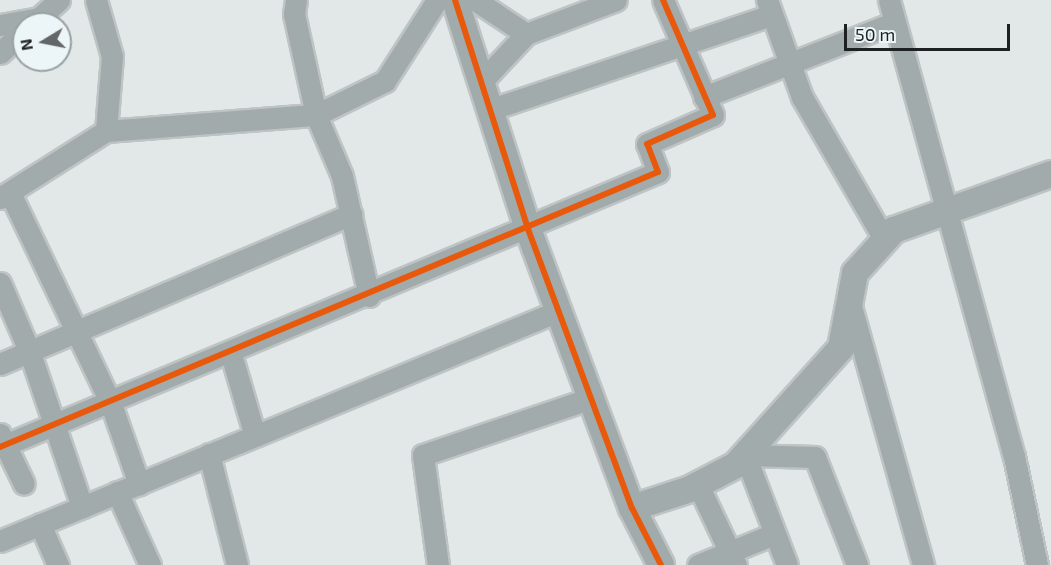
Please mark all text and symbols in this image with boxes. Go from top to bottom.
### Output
north arrow [12,12,72,72]
scale bar [847,12,1014,50]
text: 50 m [855,23,895,45]
text: N [15,38,36,52]

